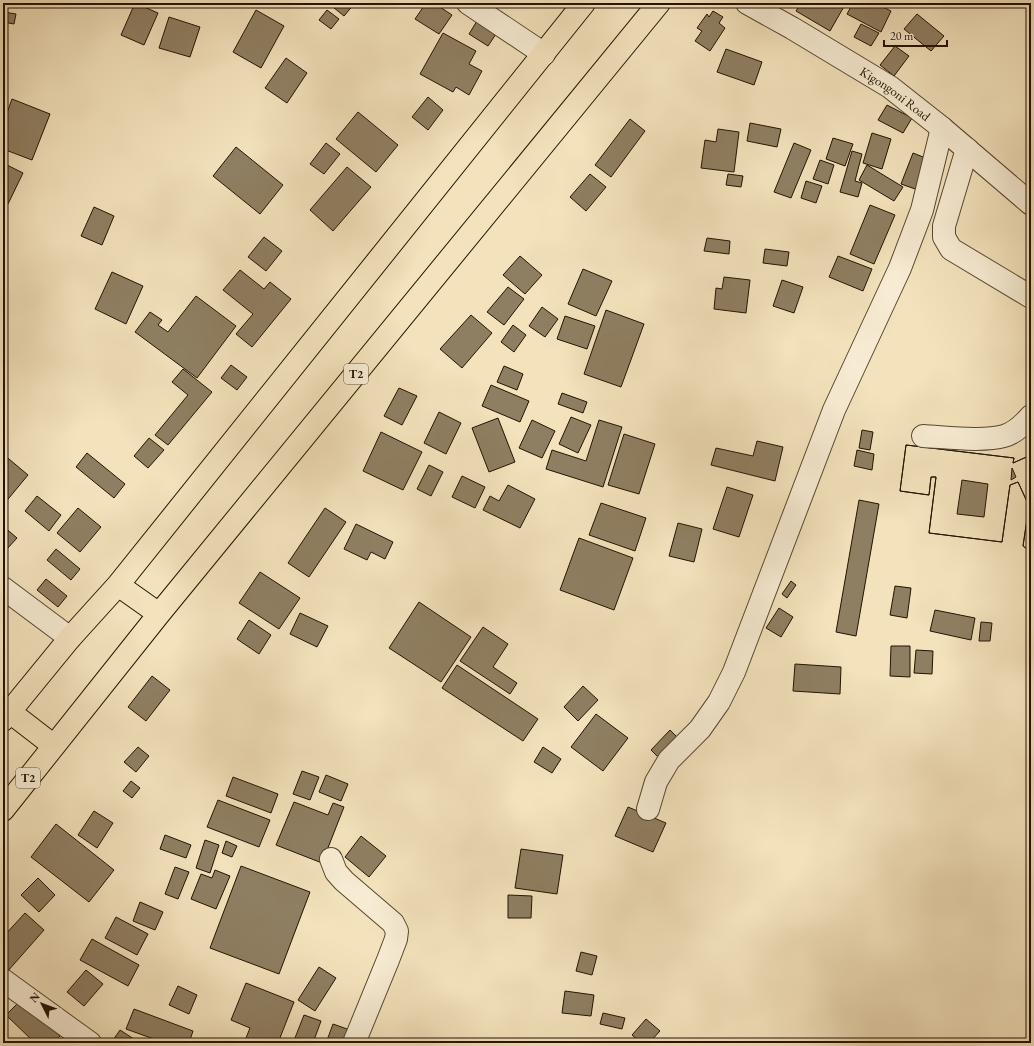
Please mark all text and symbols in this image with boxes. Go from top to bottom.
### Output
scale bar [884,22,947,48]
text: 20 m [890,28,914,44]
street label: Kigongoni Road [857,63,934,125]
road number: T2 [344,364,368,384]
road number: T2 [16,768,40,788]
north arrow [22,984,62,1024]
text: N [26,989,43,1005]

